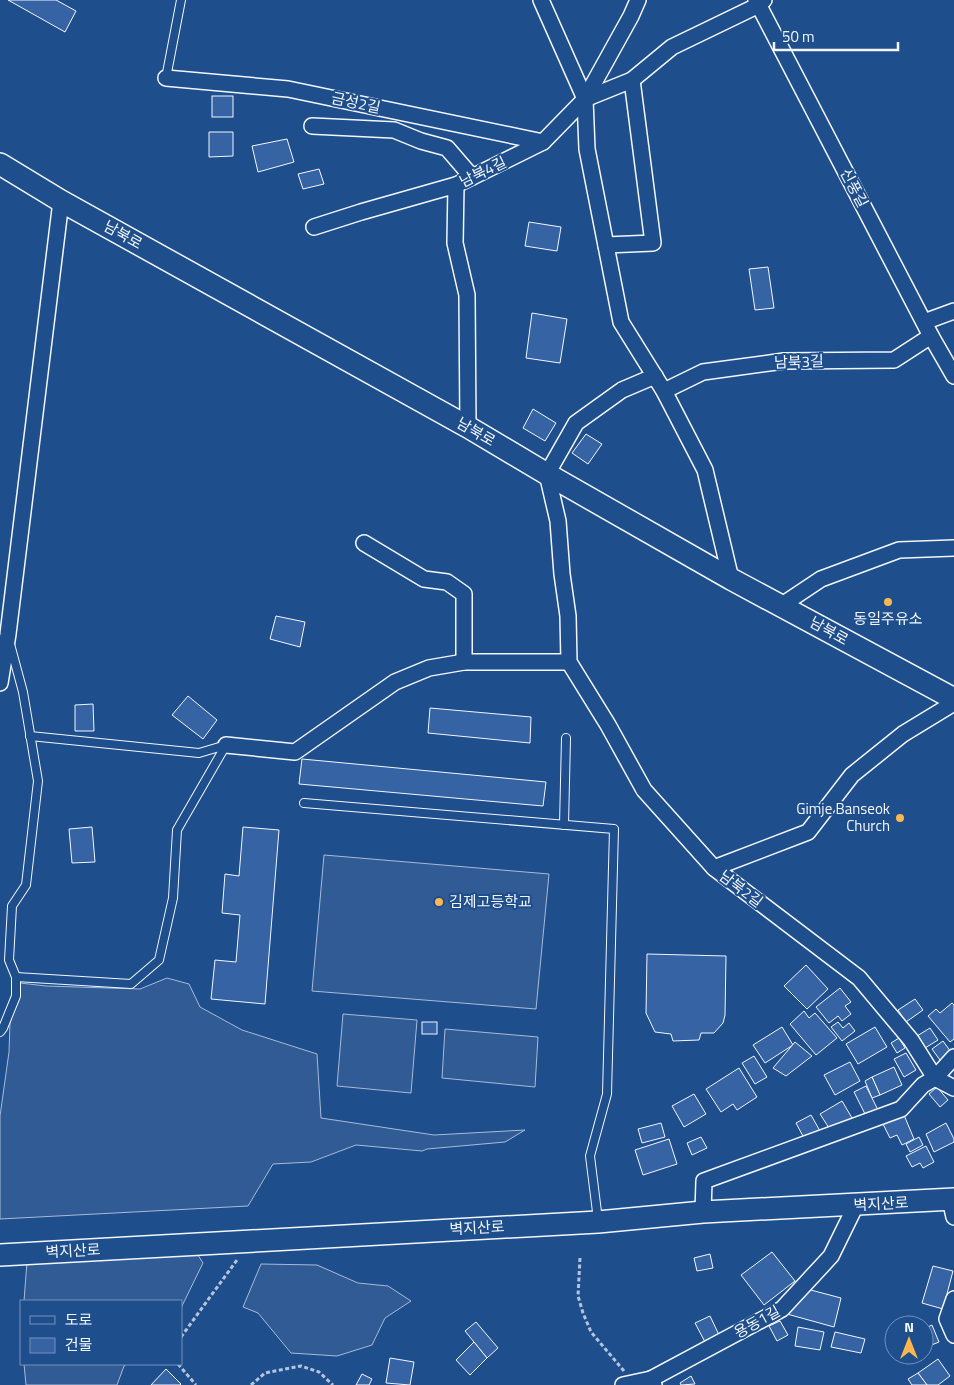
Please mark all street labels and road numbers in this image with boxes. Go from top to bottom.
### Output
street label: 금성2길 [329,86,383,119]
street label: 남북4길 [455,150,510,193]
street label: 신풍길 [835,164,874,211]
street label: 남북로 [100,214,147,255]
street label: 남북3길 [774,349,824,374]
street label: 남북로 [453,411,500,452]
street label: 남북로 [806,610,853,651]
street label: 남북2길 [714,864,768,913]
street label: 벽지산로 [853,1191,909,1216]
street label: 벽지산로 [449,1215,505,1240]
street label: 벽지산로 [45,1238,101,1263]
street label: 용동1길 [729,1299,784,1344]

